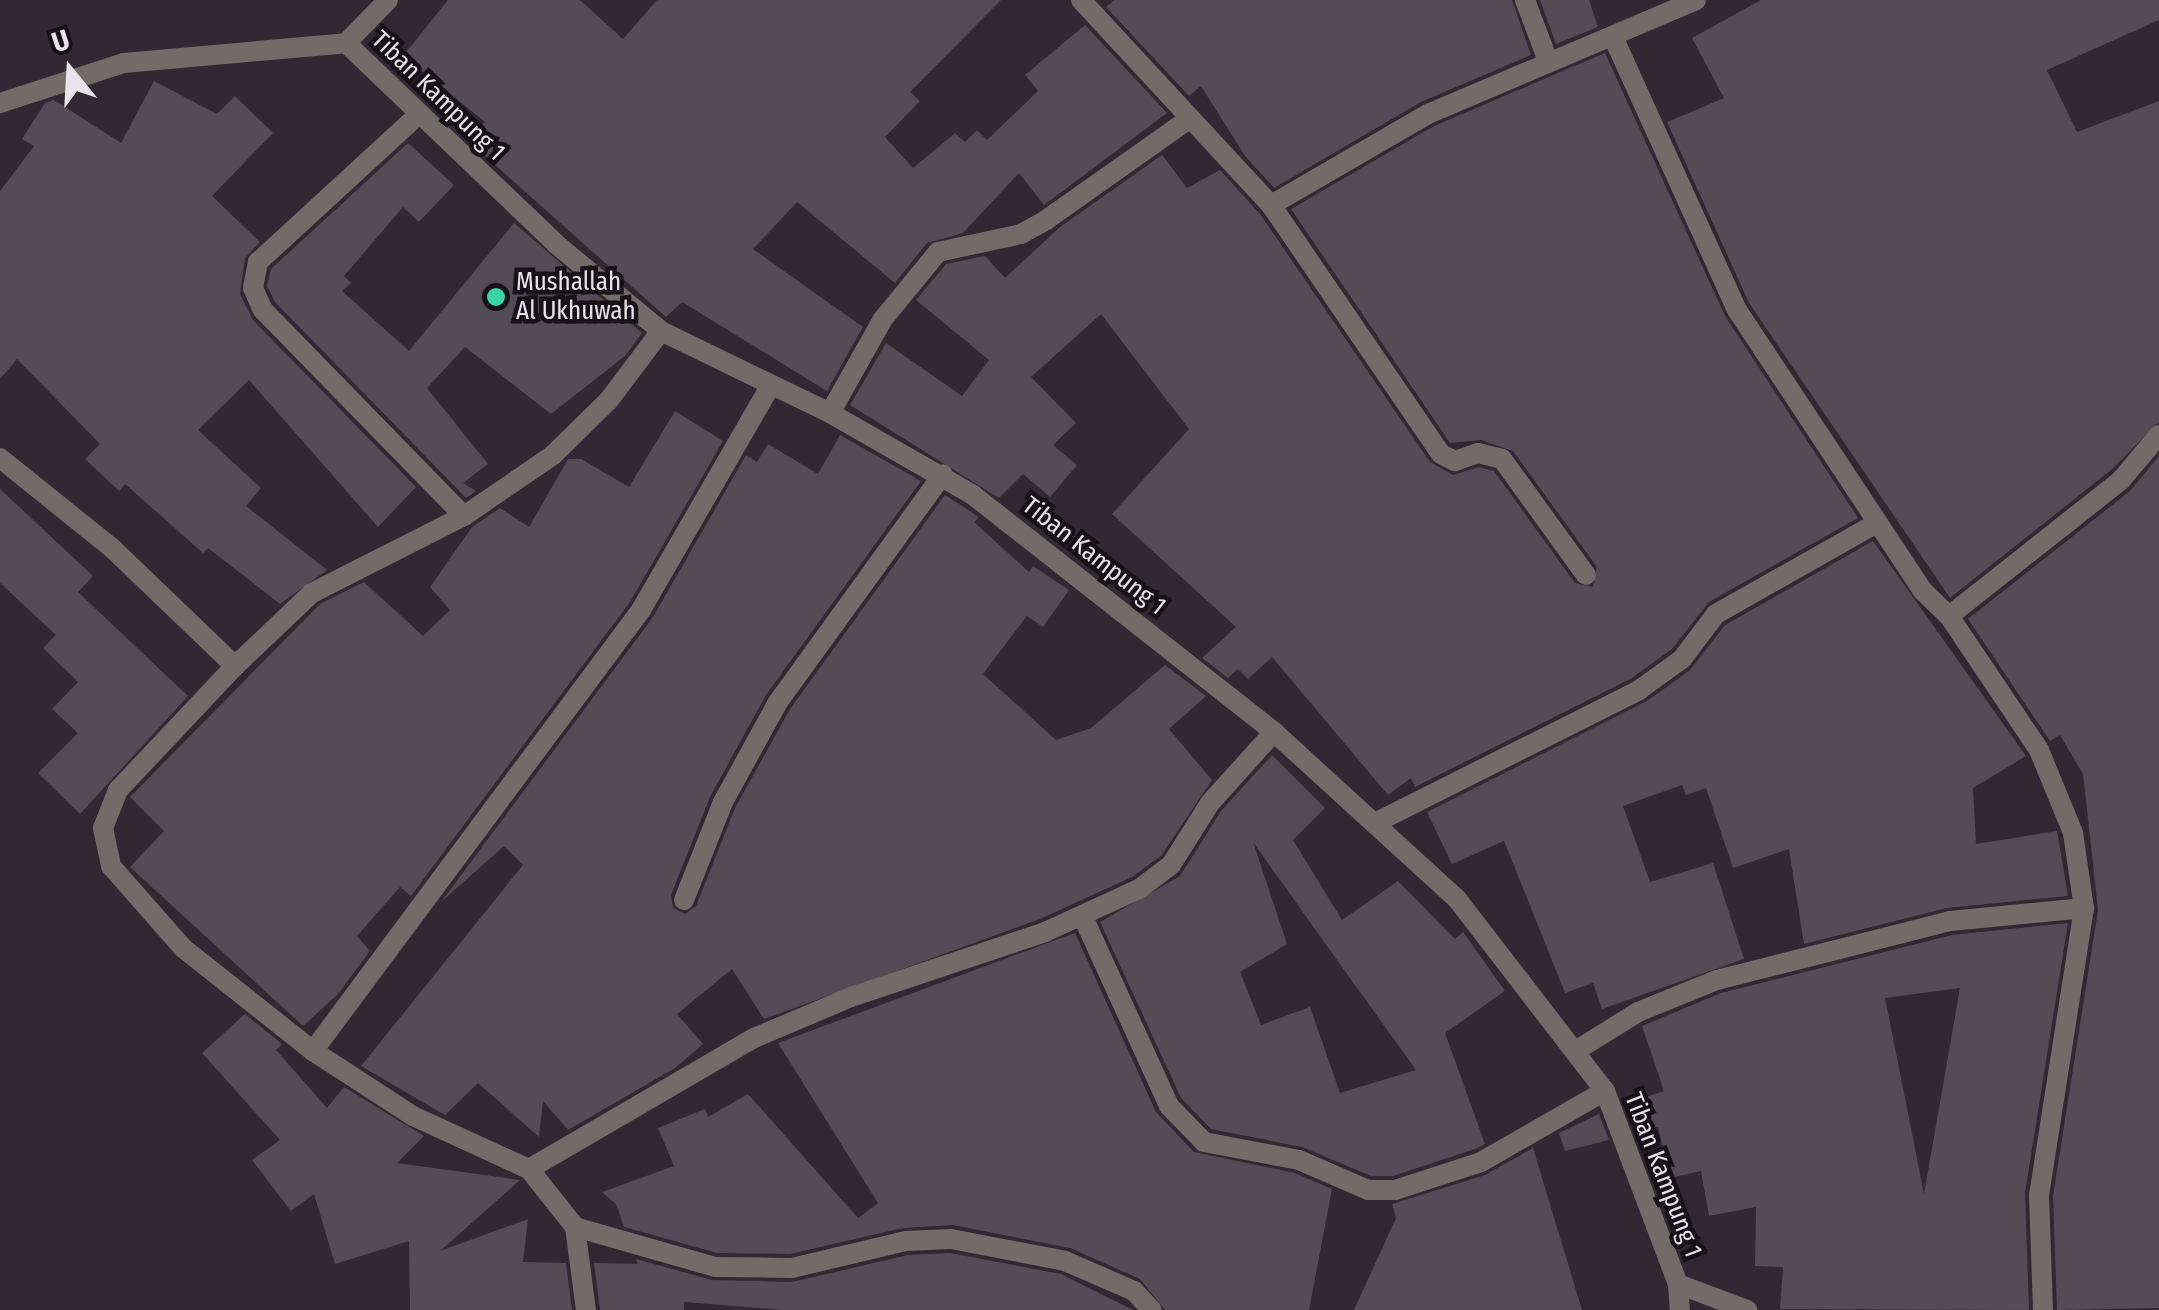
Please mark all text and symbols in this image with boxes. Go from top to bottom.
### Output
north arrow [20,20,120,120]
text: U [48,23,73,59]
street label: Tiban Kampung 1 [365,25,511,167]
place label: Mushallah Al Ukhuwah [516,268,636,327]
marker: Mushallah Al Ukhuwah [485,286,507,308]
street label: Tiban Kampung 1 [1016,491,1172,621]
street label: Tiban Kampung 1 [1618,1089,1708,1261]

